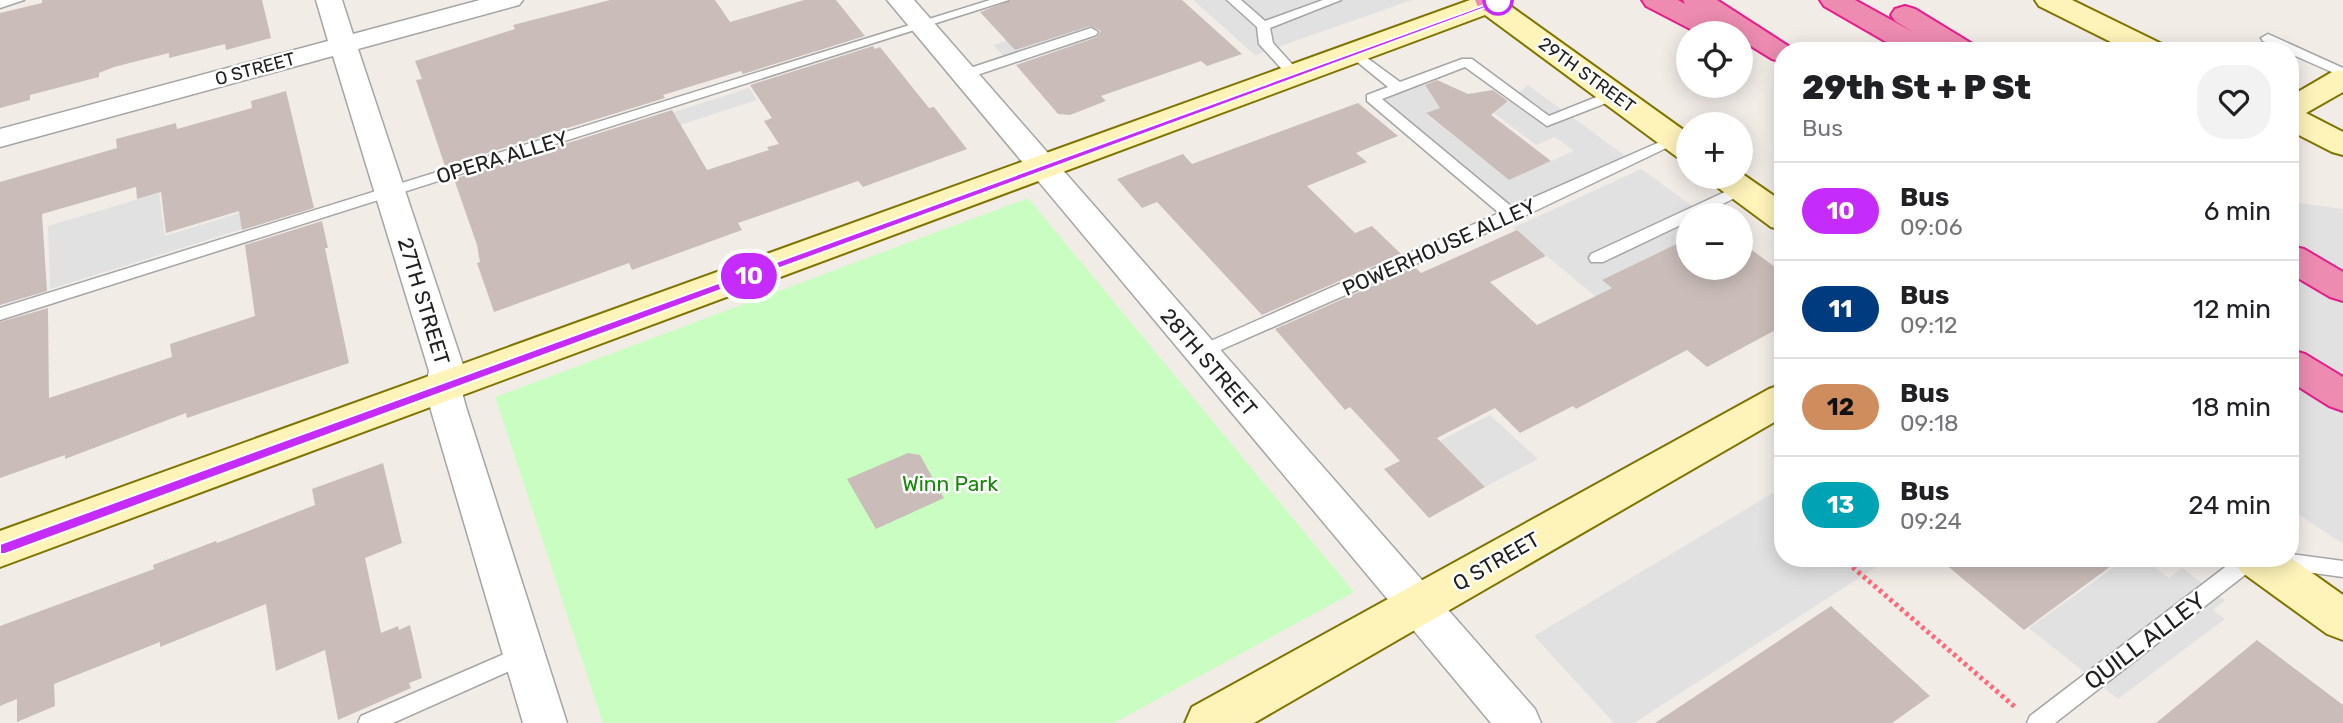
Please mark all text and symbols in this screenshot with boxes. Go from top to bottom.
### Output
unlabelled marker [1483,0,1513,15]
map controls [1676,21,1753,280]
button: locate [1676,21,1753,98]
street label: 29TH STREET [1534,32,1640,118]
street label: O STREET [212,48,298,90]
button: heart [2197,65,2271,139]
text: 29th St + P St [1802,68,2031,107]
button: + [1676,112,1753,189]
text: Bus [1802,114,1843,142]
street label: OPERA ALLEY [433,125,571,189]
text: Bus [1900,182,1949,213]
street label: POWERHOUSE ALLEY [1338,193,1540,301]
text: 6 min [2204,196,2271,227]
text: 10 [1826,197,1855,225]
button: − [1676,203,1753,280]
text: 09:06 [1900,213,1963,241]
street label: 27TH STREET [393,234,455,368]
line badge: 10 [718,253,780,299]
text: 10 [735,262,763,290]
text: Bus [1900,280,1949,311]
text: 12 min [2193,294,2271,325]
text: 11 [1829,295,1852,323]
street label: 28TH STREET [1155,303,1263,421]
text: 09:12 [1900,311,1957,339]
text: Bus [1900,378,1949,409]
text: 18 min [2192,392,2271,423]
text: 12 [1827,393,1854,421]
text: 09:18 [1900,409,1959,437]
park label: Winn Park [902,471,998,496]
text: Bus [1900,476,1949,507]
text: 24 min [2188,490,2271,521]
text: 13 [1827,491,1854,519]
text: 09:24 [1900,507,1962,535]
street label: Q STREET [1448,526,1544,596]
street label: QUILL ALLEY [2079,586,2211,696]

